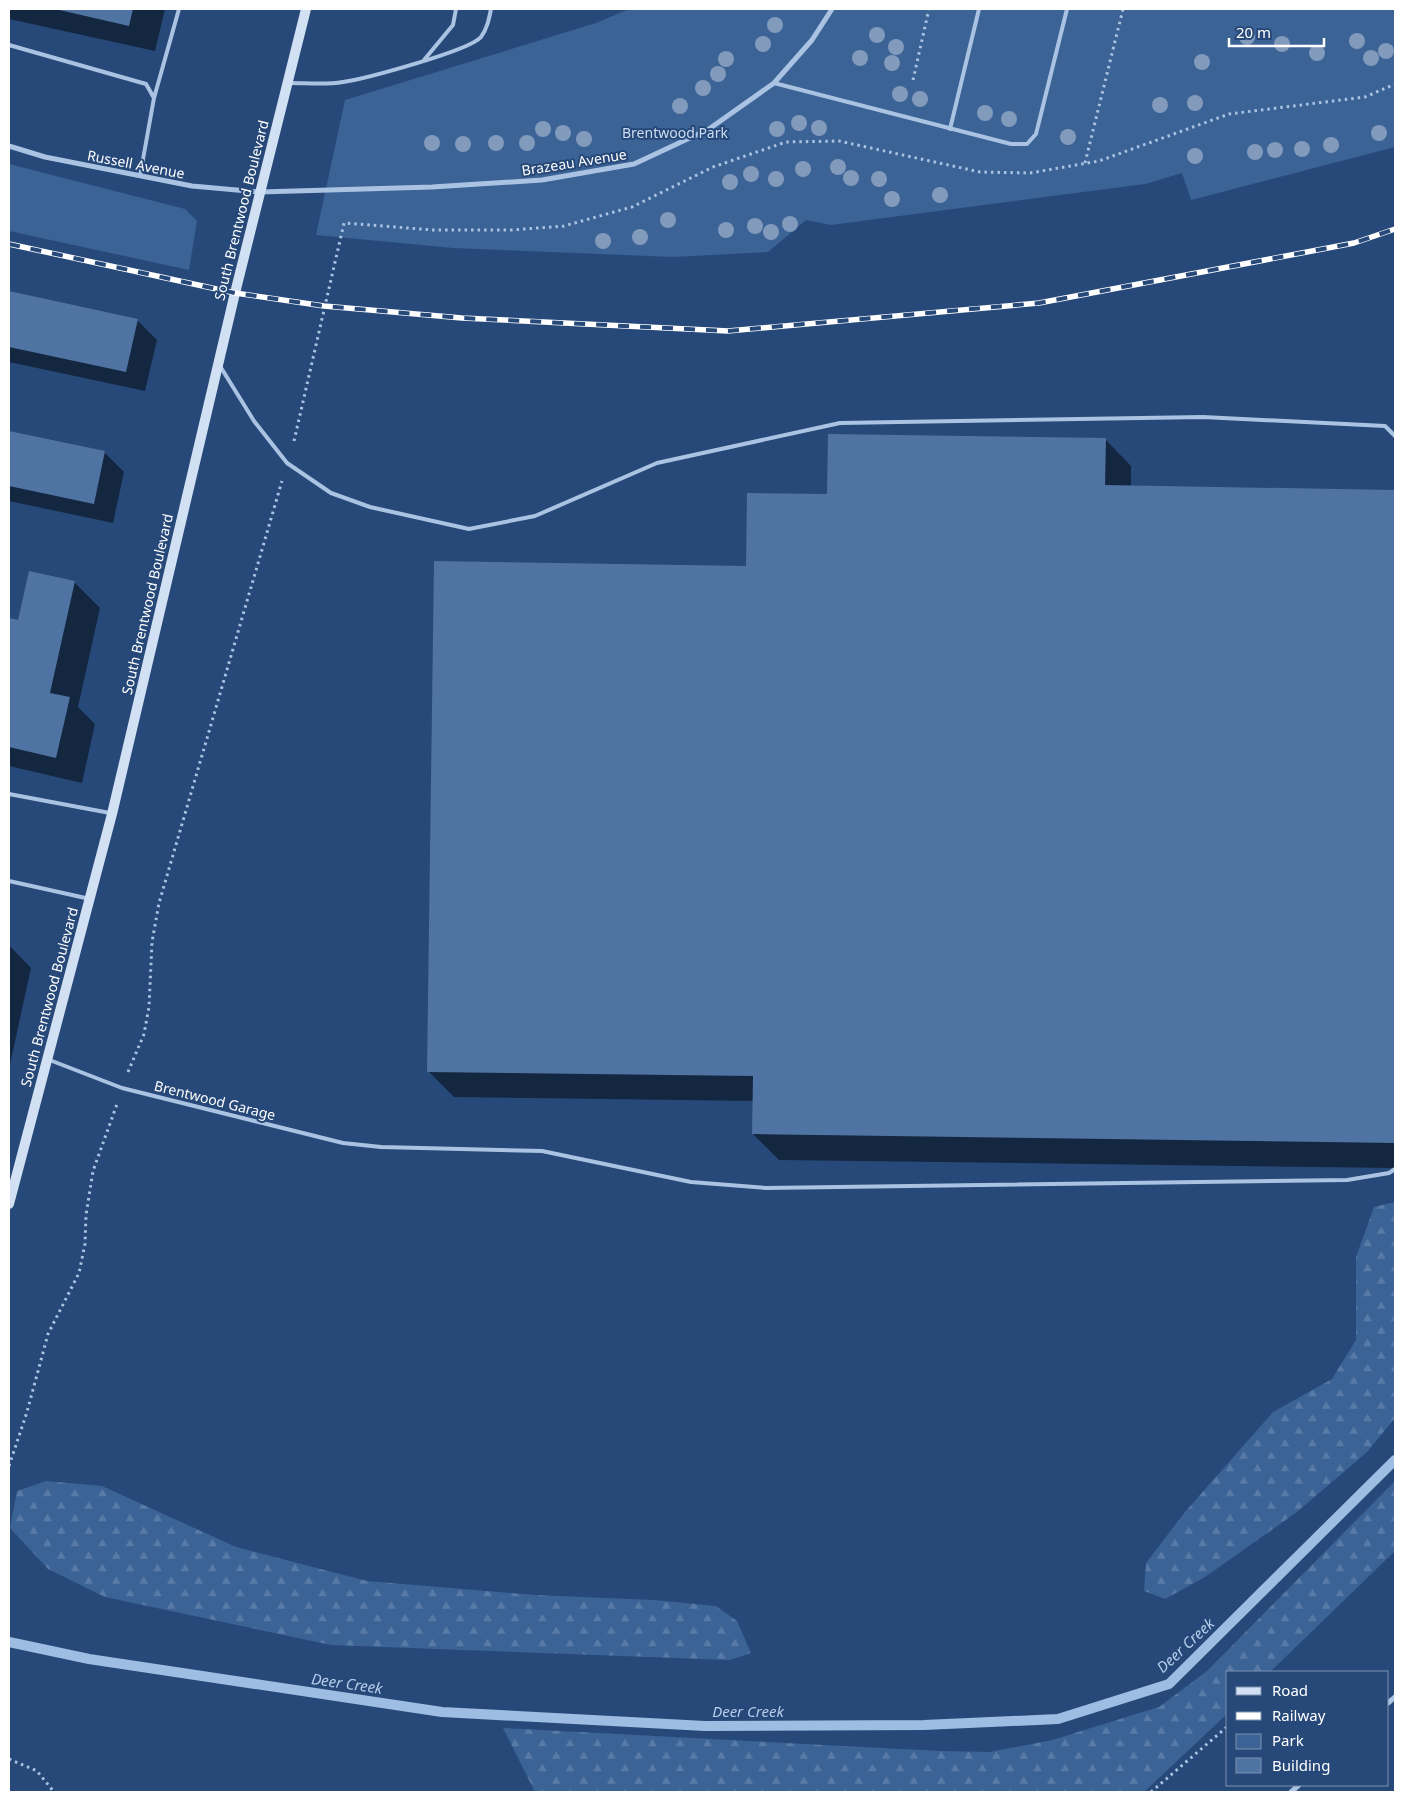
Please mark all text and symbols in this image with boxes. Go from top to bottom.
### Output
scale bar [1229,15,1324,47]
text: 20 m [1236,22,1271,42]
street label: South Brentwood Boulevard [209,118,273,302]
park label: Brentwood Park [622,123,729,142]
street label: Brazeau Avenue [520,144,628,180]
street label: Russell Avenue [86,145,186,183]
street label: South Brentwood Boulevard [117,512,177,696]
street label: South Brentwood Boulevard [16,905,82,1089]
street label: Brentwood Garage [152,1076,278,1124]
water label: Deer Creek [1152,1613,1218,1677]
water label: Deer Creek [310,1668,384,1698]
legend [1226,1671,1389,1786]
text: Road [1272,1680,1308,1700]
water label: Deer Creek [712,1701,784,1721]
text: Railway [1272,1705,1326,1725]
text: Park [1272,1730,1304,1750]
text: Building [1272,1755,1330,1775]

